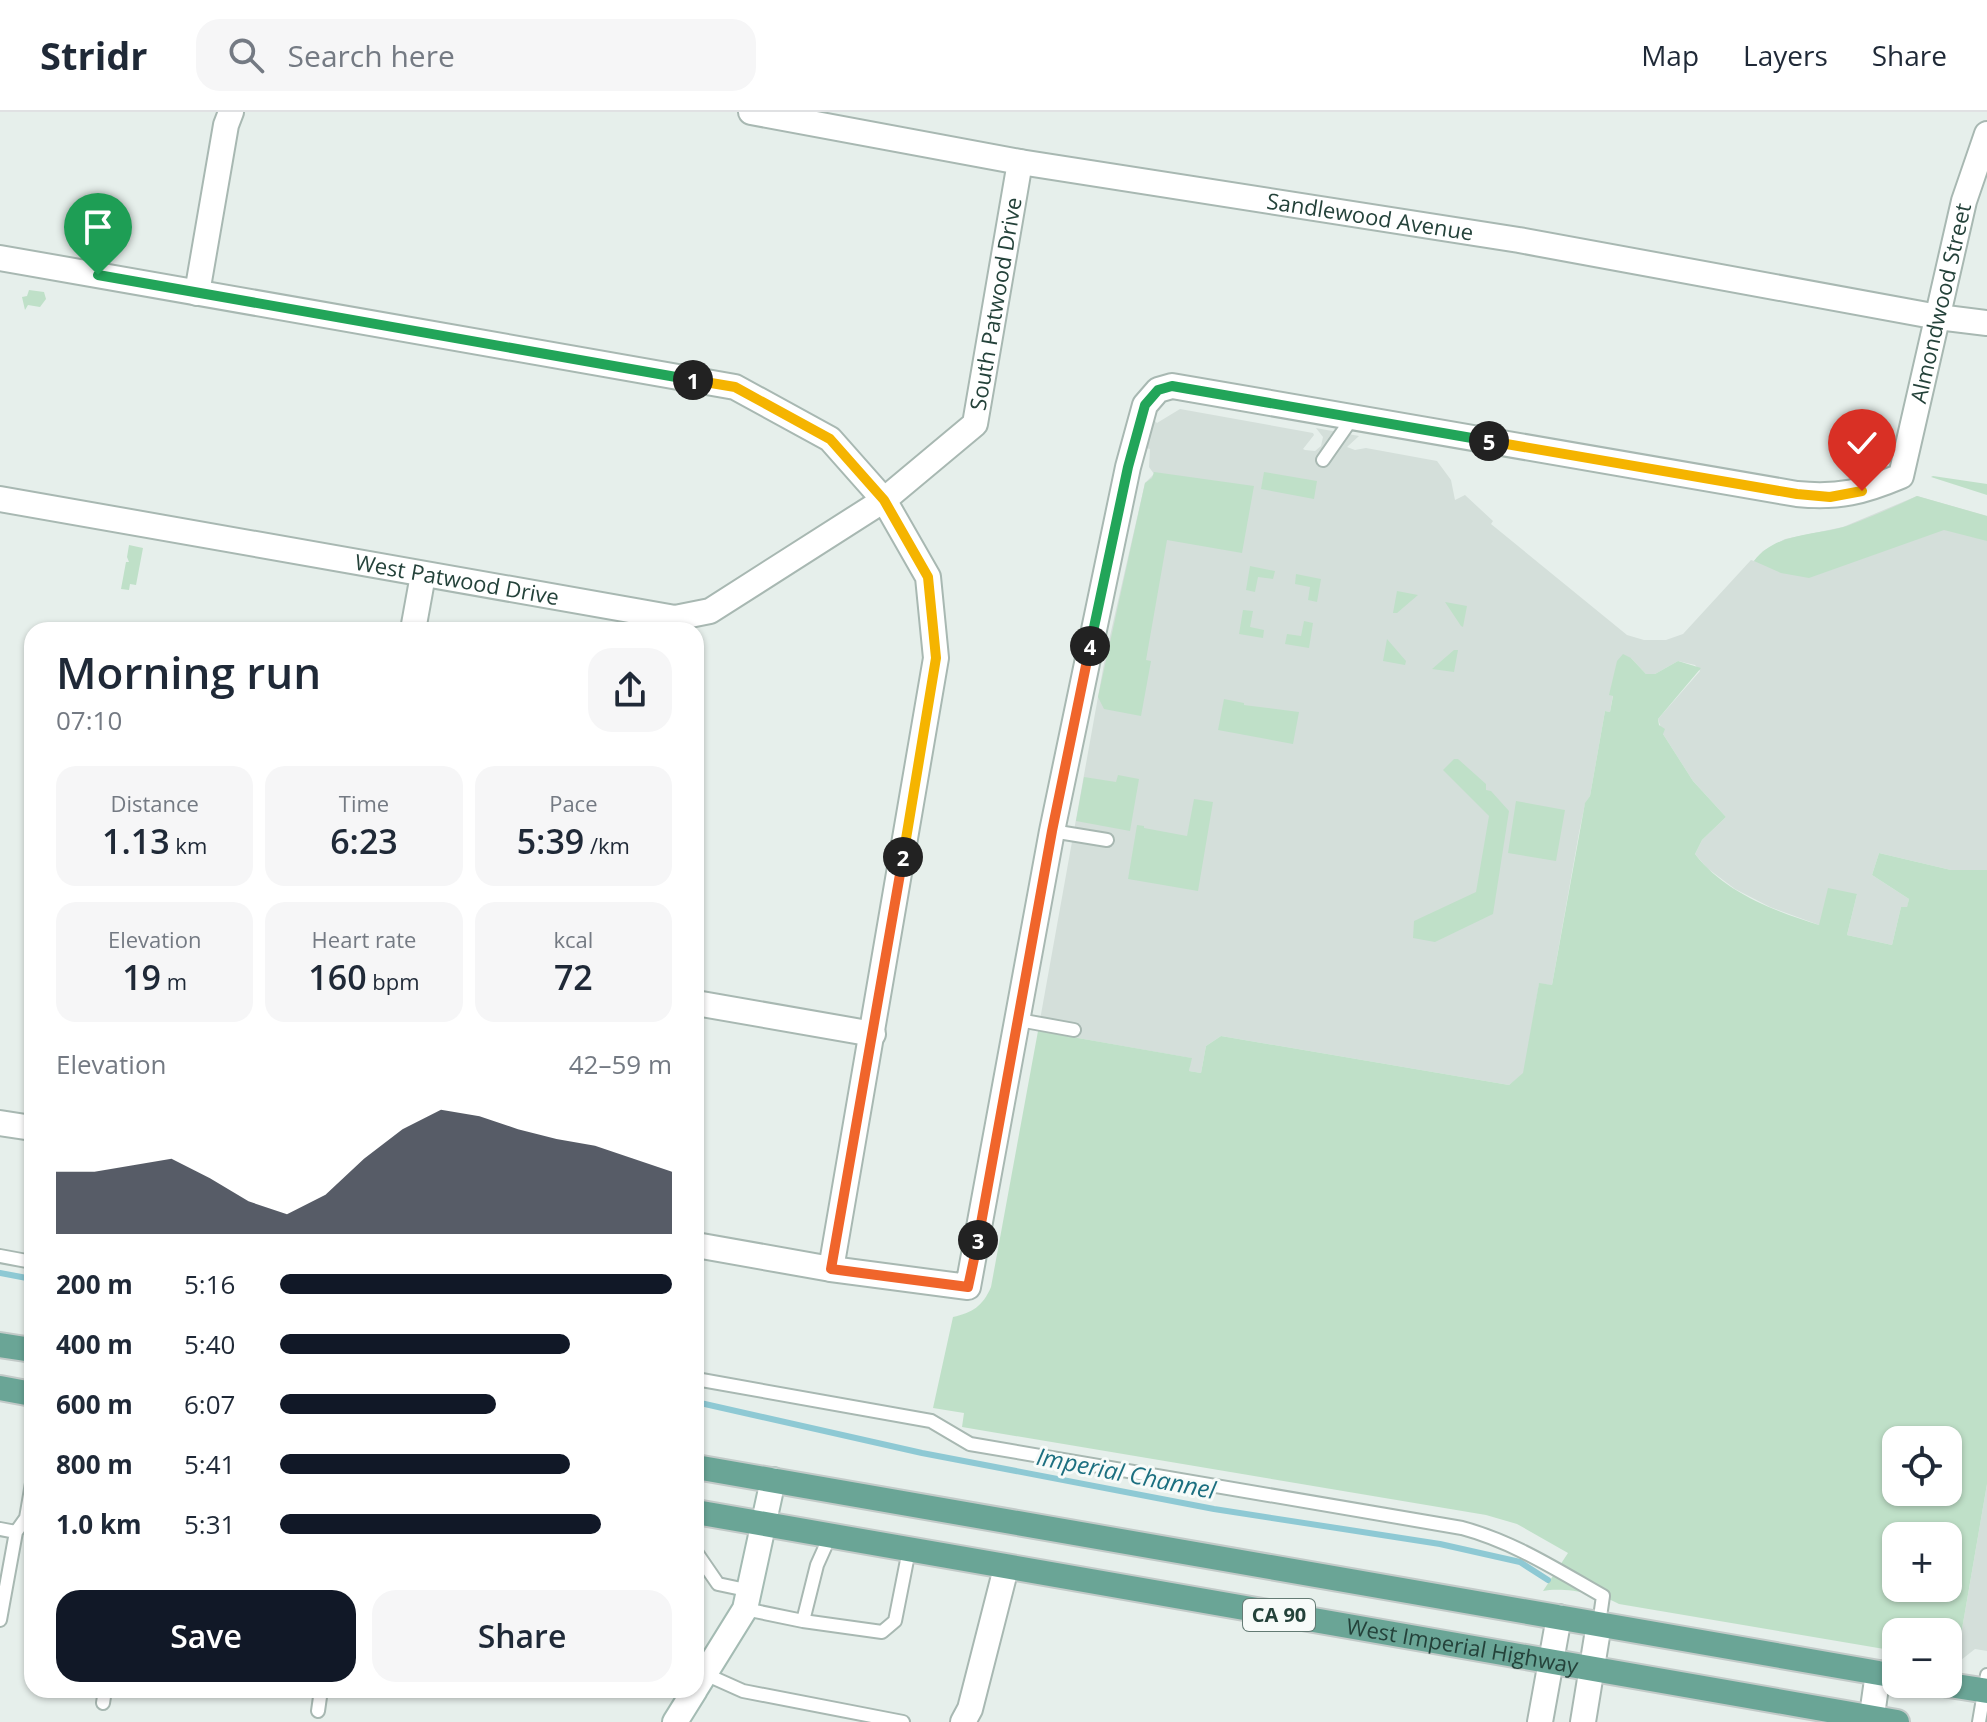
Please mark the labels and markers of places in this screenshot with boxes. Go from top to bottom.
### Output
pin [64,193,132,275]
pin: 1 [673,360,713,400]
pin [1828,409,1896,491]
pin: 5 [1469,421,1509,461]
pin: 4 [1070,626,1110,666]
pin: 2 [883,837,923,877]
pin: 3 [958,1220,998,1260]

